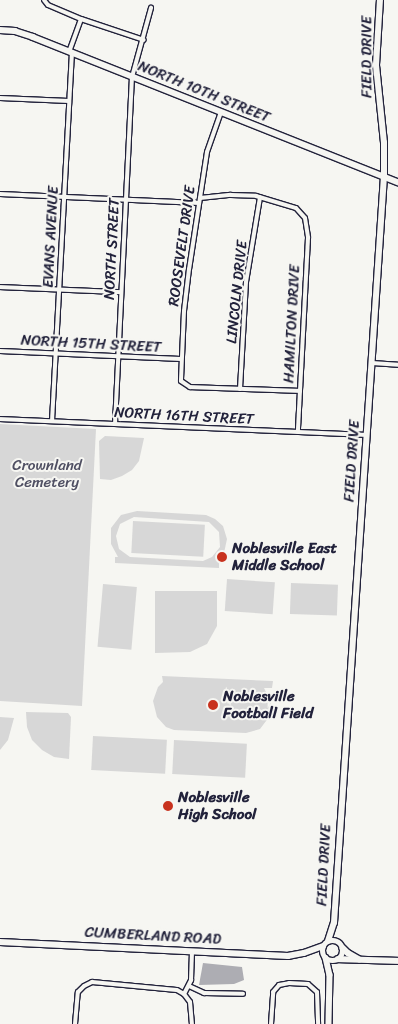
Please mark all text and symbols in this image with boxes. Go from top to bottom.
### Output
street label: FIELD DRIVE [358,15,376,99]
street label: NORTH 10TH STREET [135,57,273,127]
street label: ROOSEVELT DRIVE [165,184,199,308]
street label: EVANS AVENUE [39,185,63,289]
street label: NORTH STREET [100,197,124,301]
street label: LINCOLN DRIVE [223,239,251,345]
street label: HAMILTON DRIVE [280,264,304,384]
street label: NORTH 15TH STREET [20,331,162,357]
street label: NORTH 16TH STREET [113,403,255,429]
street label: FIELD DRIVE [340,419,364,503]
park label: Crownland Cemetery [12,456,82,491]
place label: Noblesville East Middle School [232,539,337,574]
marker: Noblesville East Middle School [216,551,228,563]
place label: Noblesville Football Field [223,687,313,722]
marker: Noblesville Football Field [207,699,219,711]
place label: Noblesville High School [178,788,256,823]
marker: Noblesville High School [162,800,174,812]
street label: FIELD DRIVE [313,823,335,907]
street label: CUMBERLAND ROAD [84,923,222,949]

